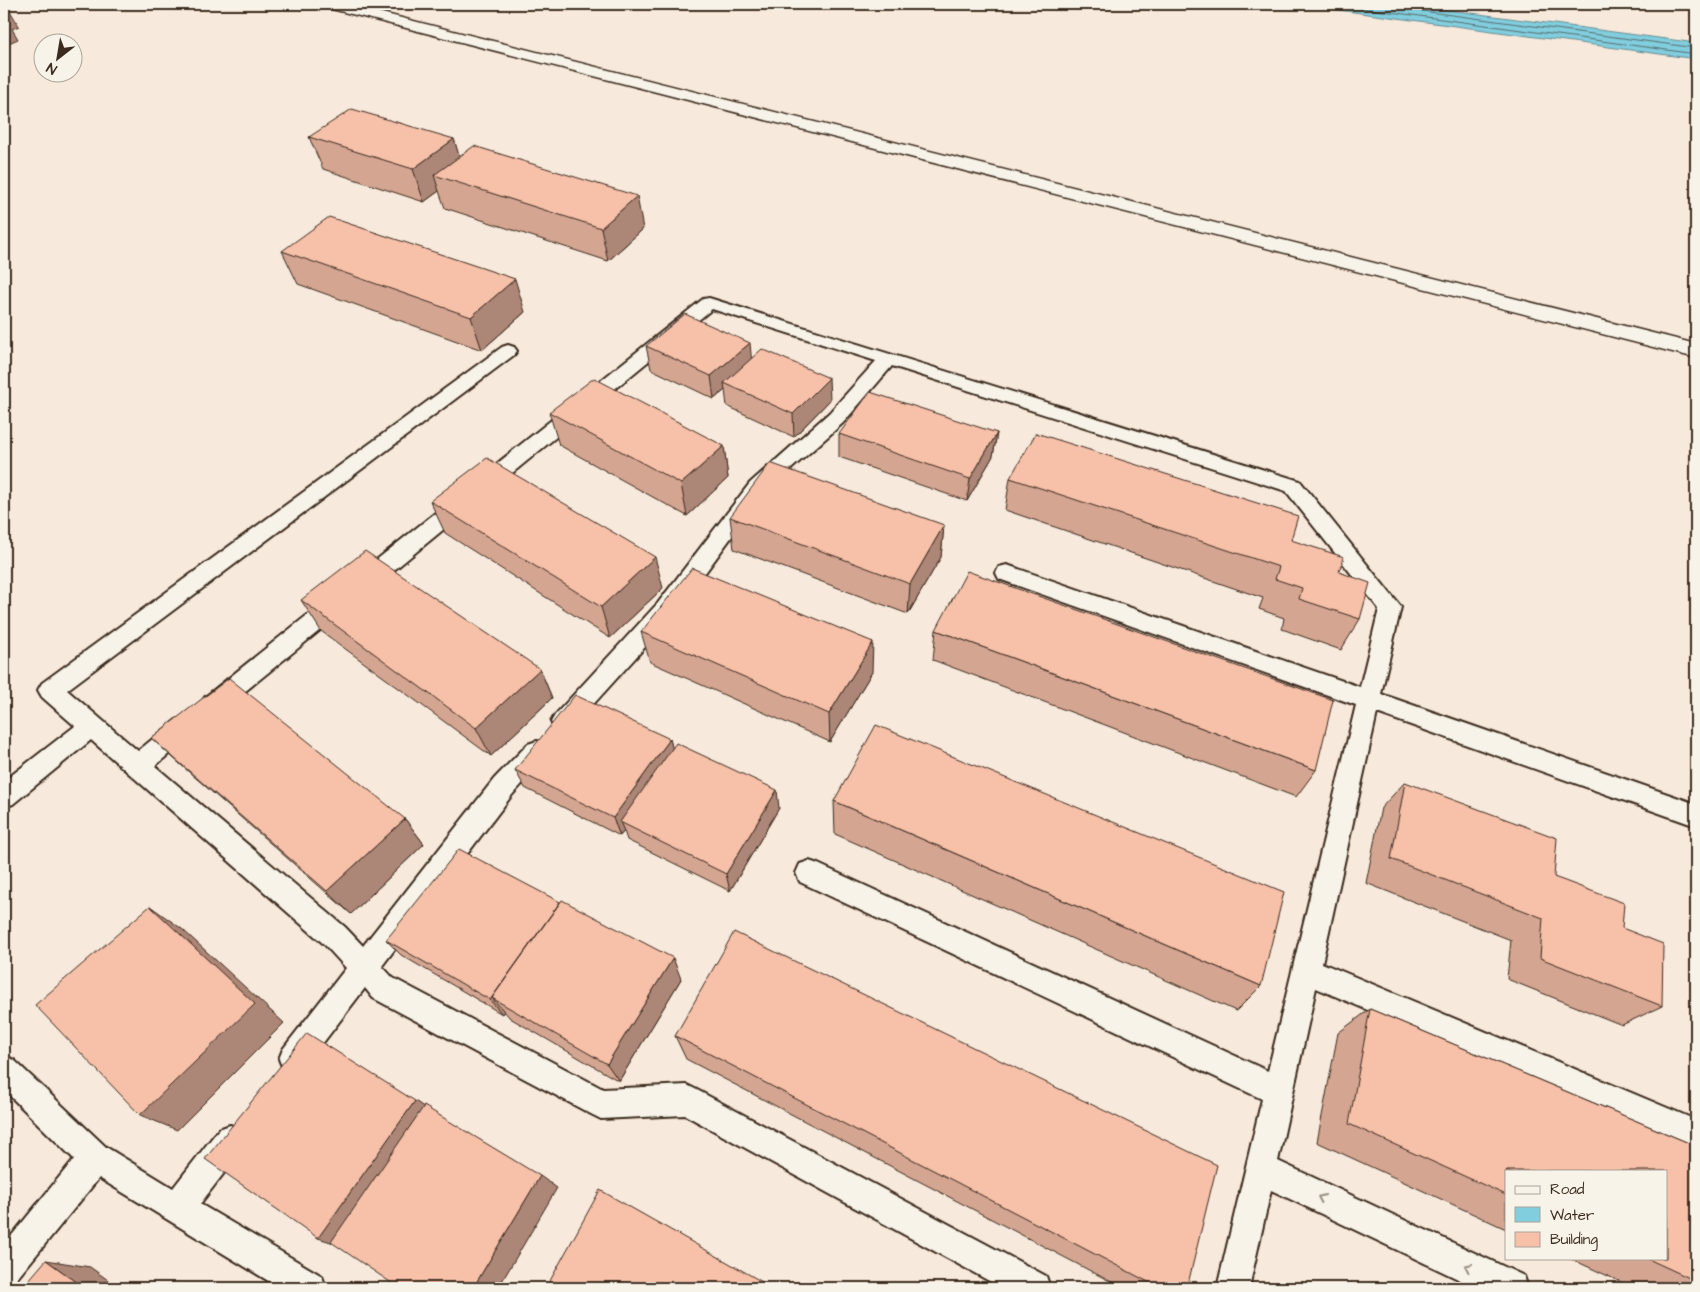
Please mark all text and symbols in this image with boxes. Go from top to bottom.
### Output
north arrow [32,32,82,82]
text: N [43,57,61,79]
legend [1505,1170,1668,1260]
text: Road [1550,1179,1585,1200]
one-way arrow [1317,1194,1326,1204]
text: Water [1550,1205,1594,1226]
text: Building [1550,1229,1598,1251]
one-way arrow [1464,1263,1473,1274]

